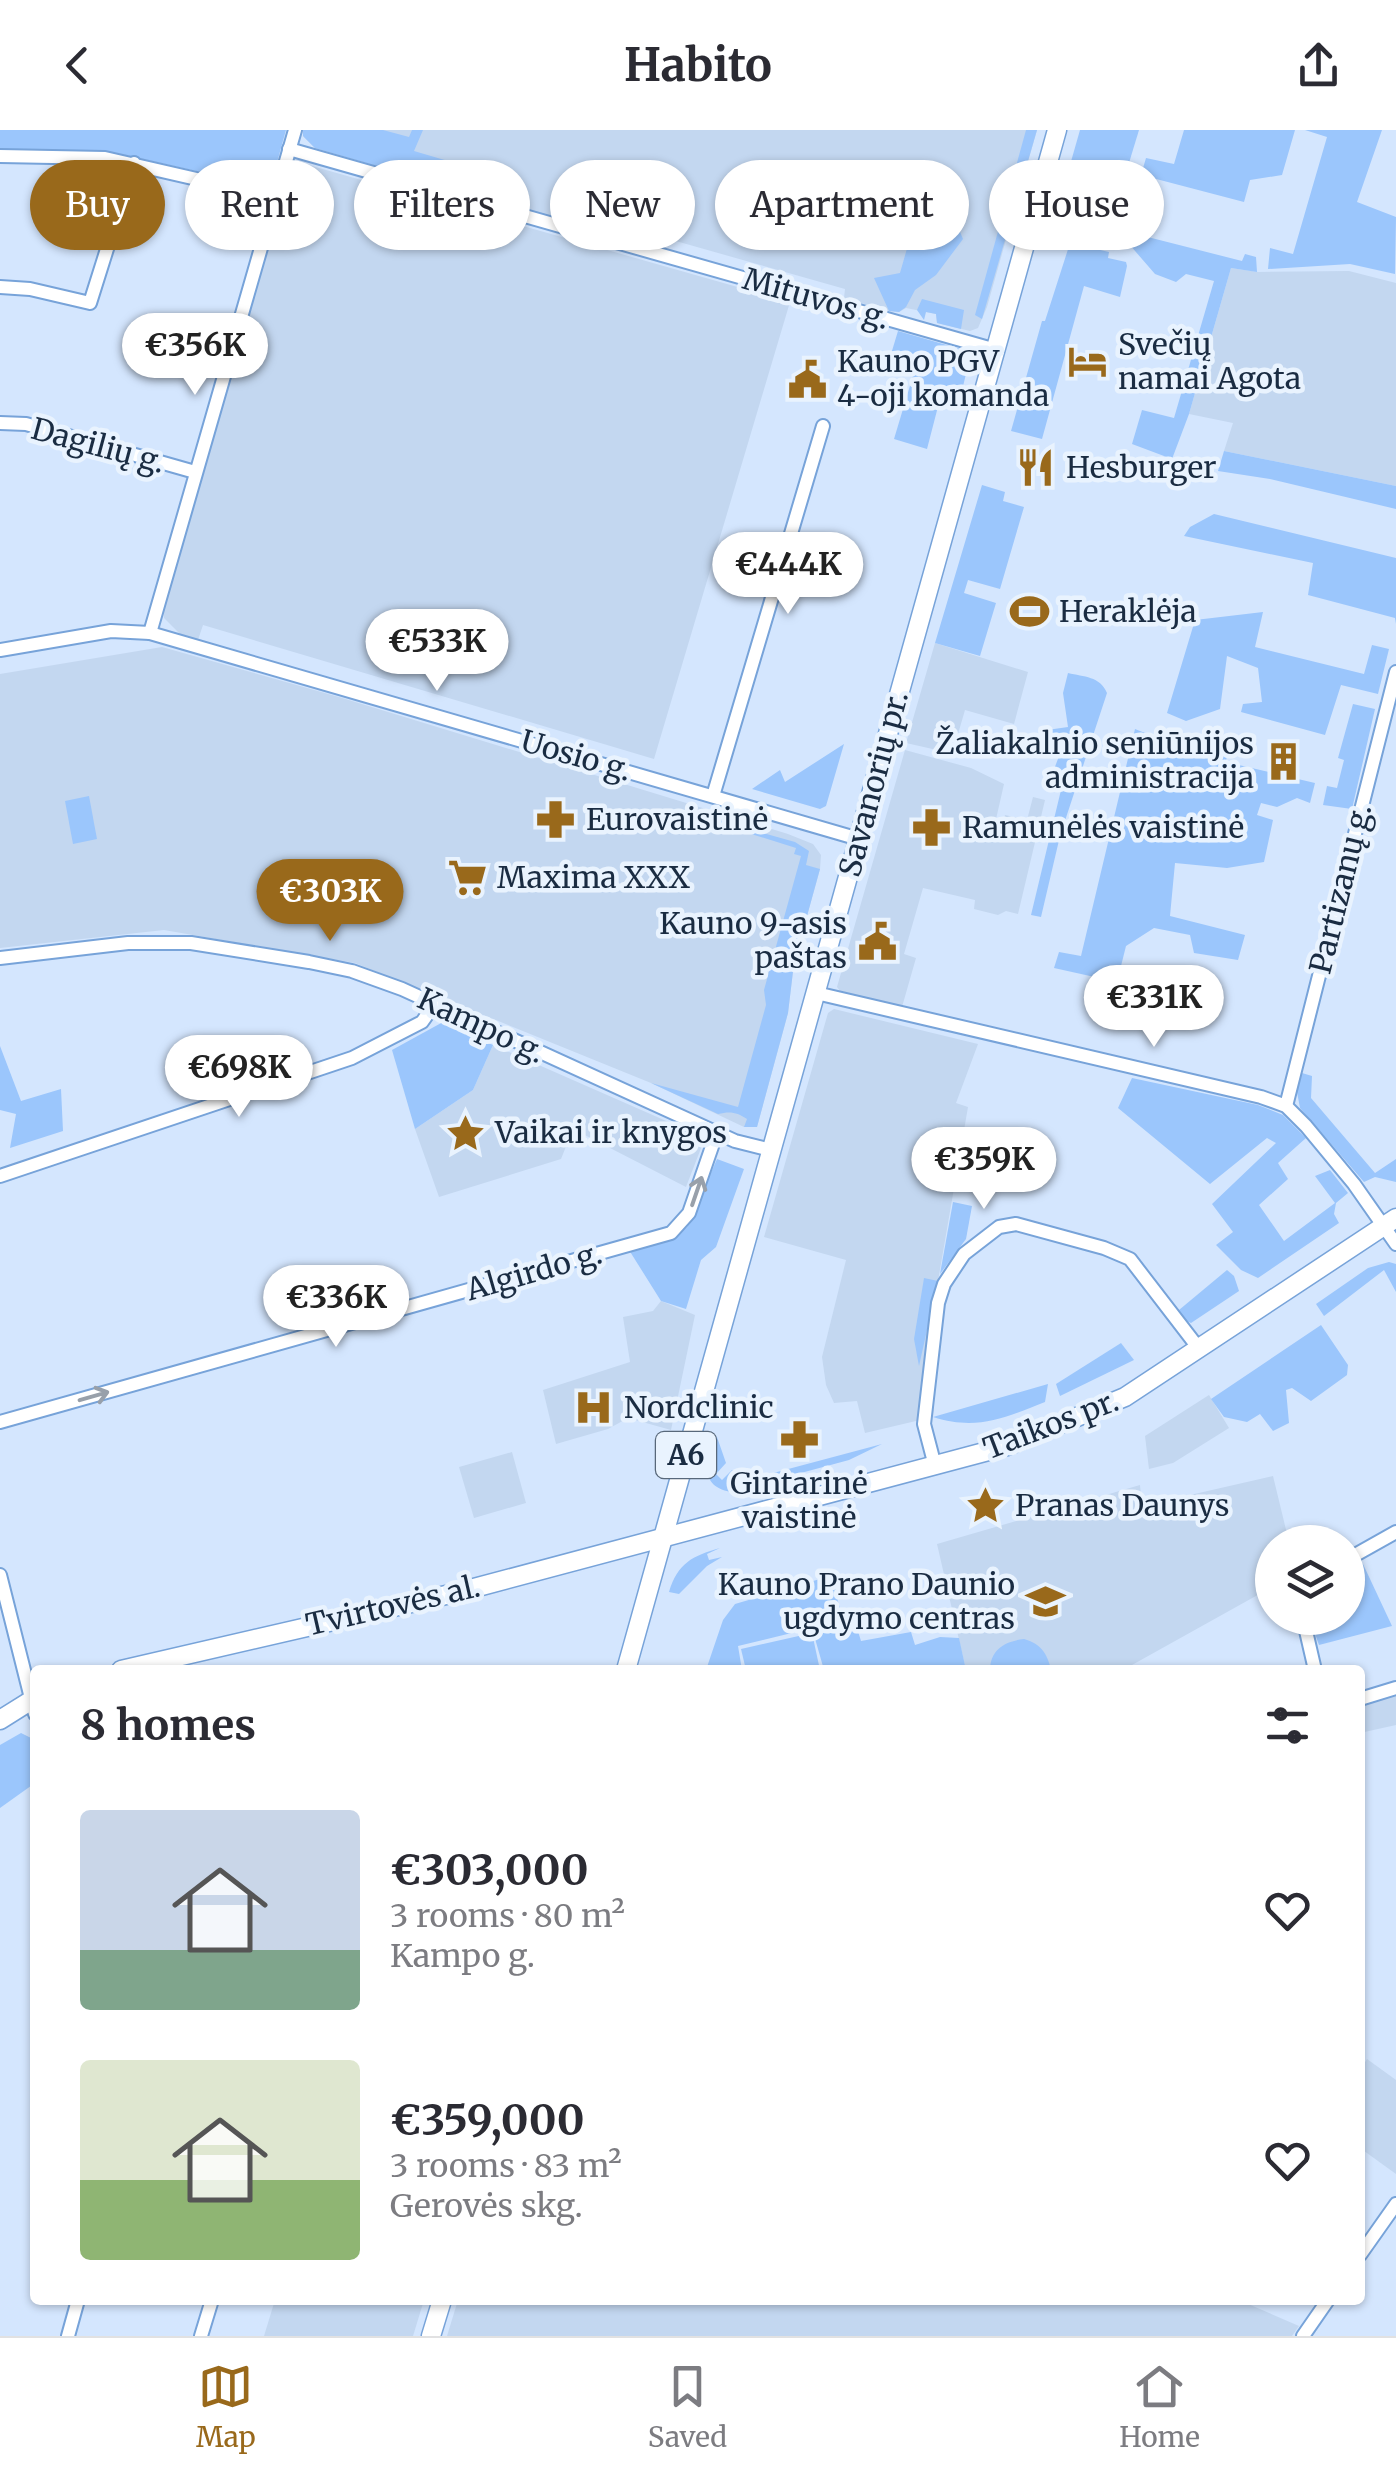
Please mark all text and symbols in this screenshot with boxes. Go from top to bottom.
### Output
text: Habito [624,37,772,93]
icon: back [50,38,105,93]
icon: share [1291,38,1346,93]
chip: Buy [30,160,165,250]
chip: Rent [185,160,334,250]
chip: Filters [354,160,530,250]
chip: New [550,160,695,250]
chip: Apartment [715,160,969,250]
chip: House [989,160,1164,250]
street label: Mituvos g. [739,259,894,337]
pin: €356K [125,313,265,398]
text: €356K [144,325,246,365]
place label: Svečių namai Agota [1118,325,1301,397]
hotel icon: Svečių namai Agota [1067,341,1109,383]
place label: Kauno PGV 4-oji komanda [837,342,1049,414]
public building icon: Kauno PGV 4-oji komanda [786,358,828,400]
street label: Dagilių g. [27,409,169,481]
restaurant icon: Hesburger [1015,447,1057,489]
place label: Hesburger [1066,448,1216,486]
pin: €444K [718,532,858,617]
text: €444K [734,544,842,584]
sports icon: Heraklėja [1008,591,1050,633]
place label: Heraklėja [1059,592,1197,630]
pin: €533K [367,609,507,694]
text: €533K [388,621,486,661]
street label: Savanorių pr. [830,687,916,881]
street label: Uosio g. [517,721,636,789]
place label: Žaliakalnio seniūnijos administracija [935,724,1254,796]
building icon: Žaliakalnio seniūnijos administracija [1263,740,1305,782]
pharmacy icon: Eurovaistinė [535,799,577,841]
place label: Eurovaistinė [586,800,768,838]
street label: Partizanų g. [1301,800,1379,978]
pharmacy icon: Ramunėlės vaistinė [911,807,953,849]
place label: Ramunėlės vaistinė [962,808,1244,846]
supermarket icon: Maxima XXX [446,857,488,899]
place label: Maxima XXX [497,858,690,896]
pin: €303K [260,859,400,944]
text: €303K [279,871,381,911]
place label: Kauno 9-asis paštas [659,904,847,976]
public building icon: Kauno 9-asis paštas [856,920,898,962]
pin: €331K [1084,965,1224,1050]
text: €331K [1106,977,1202,1017]
street label: Kampo g. [412,979,551,1071]
pin: €698K [169,1035,309,1120]
text: €698K [187,1047,291,1087]
place icon: Vaikai ir knygos [444,1112,486,1154]
place label: Vaikai ir knygos [494,1113,727,1151]
pin: €359K [914,1127,1054,1212]
text: €359K [933,1139,1035,1179]
one-way arrow [689,1176,707,1207]
street label: Algirdo g. [461,1234,606,1309]
pin: €336K [266,1265,406,1350]
text: €336K [285,1277,387,1317]
street label: Taikos pr. [978,1381,1123,1467]
one-way arrow [78,1385,109,1404]
hospital icon: Nordclinic [573,1387,615,1429]
place label: Nordclinic [624,1388,774,1426]
pharmacy icon: Gintarinė vaistinė [778,1419,820,1461]
road number: A6 [656,1432,716,1478]
place label: Gintarinė vaistinė [730,1464,868,1536]
place icon: Pranas Daunys [964,1485,1006,1527]
place label: Pranas Daunys [1015,1486,1230,1524]
map controls [1255,1525,1365,1635]
button: layers [1255,1525,1365,1635]
place label: Kauno Prano Daunio ugdymo centras [718,1565,1015,1637]
street label: Tvirtovės al. [302,1567,484,1644]
school or university icon: Kauno Prano Daunio ugdymo centras [1024,1581,1066,1623]
icon: filters [1260,1698,1315,1753]
text: 8 homes [80,1699,256,1751]
text: €303,000 [390,1844,589,1896]
icon: home [160,1850,280,1970]
icon: heart [1260,1883,1315,1938]
text: 3 rooms · 80 m² [390,1896,625,1936]
text: Kampo g. [390,1936,535,1976]
text: €359,000 [390,2094,585,2146]
icon: home [160,2100,280,2220]
icon: heart [1260,2133,1315,2188]
text: 3 rooms · 83 m² [390,2146,622,2186]
text: Gerovės skg. [390,2186,583,2226]
tab: Map [196,2359,256,2455]
tab: Saved [648,2359,727,2455]
tab: Home [1119,2359,1200,2455]

